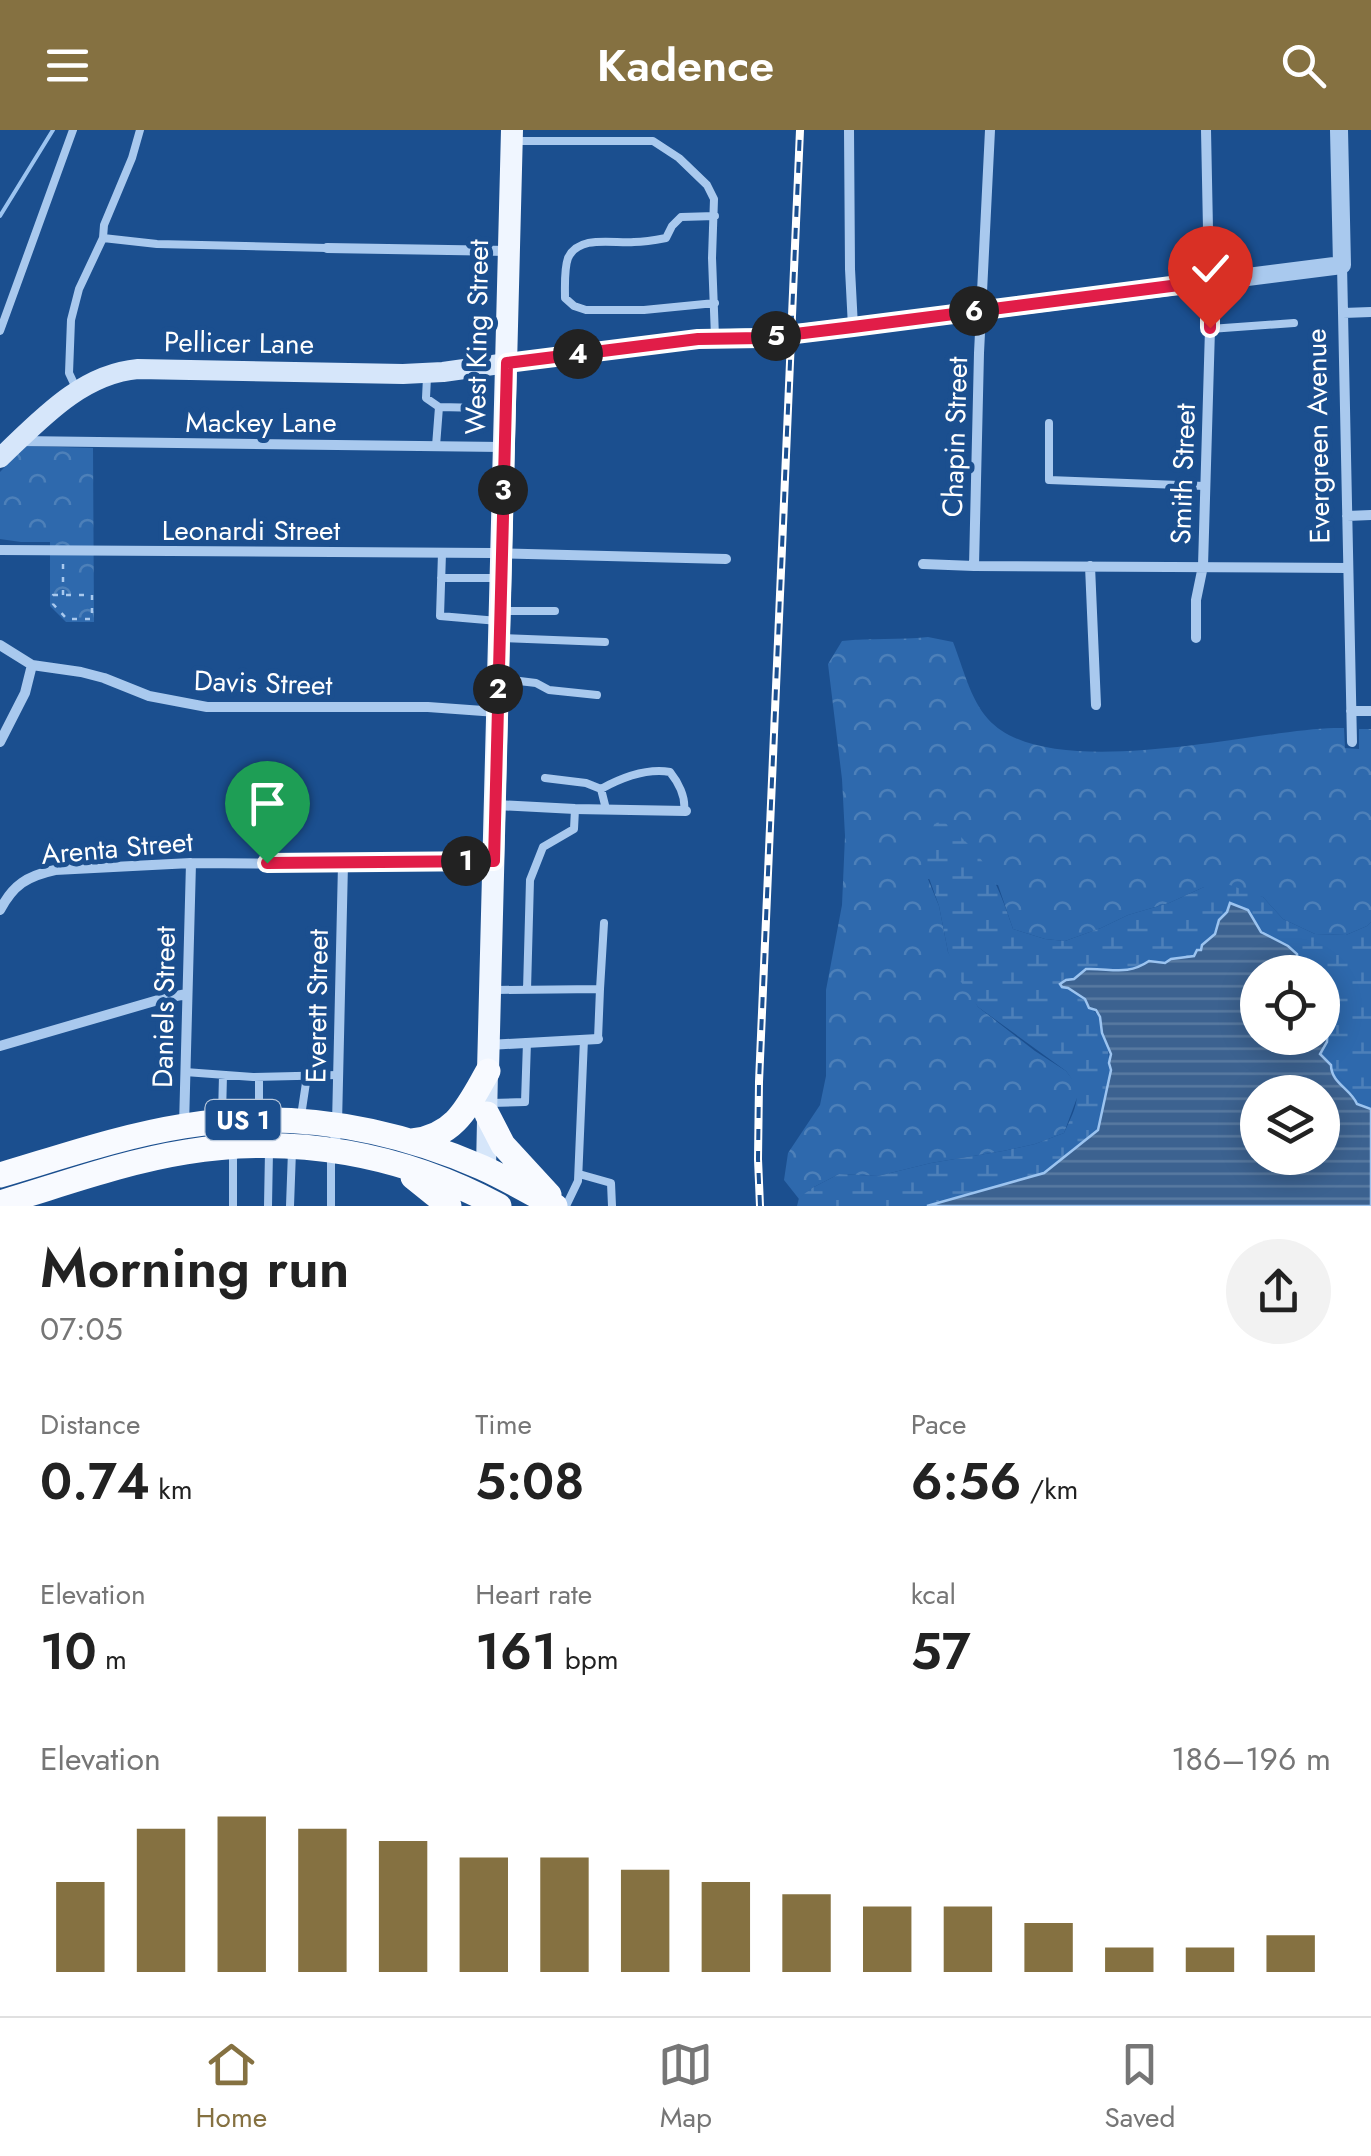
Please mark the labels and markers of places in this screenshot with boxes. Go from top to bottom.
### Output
pin [1168,226,1253,329]
pin: 6 [949,286,999,336]
pin: 5 [751,311,801,361]
pin: 4 [553,329,603,379]
pin: 3 [478,465,528,515]
pin: 2 [473,664,523,714]
pin [225,761,310,864]
pin: 1 [441,836,491,886]

